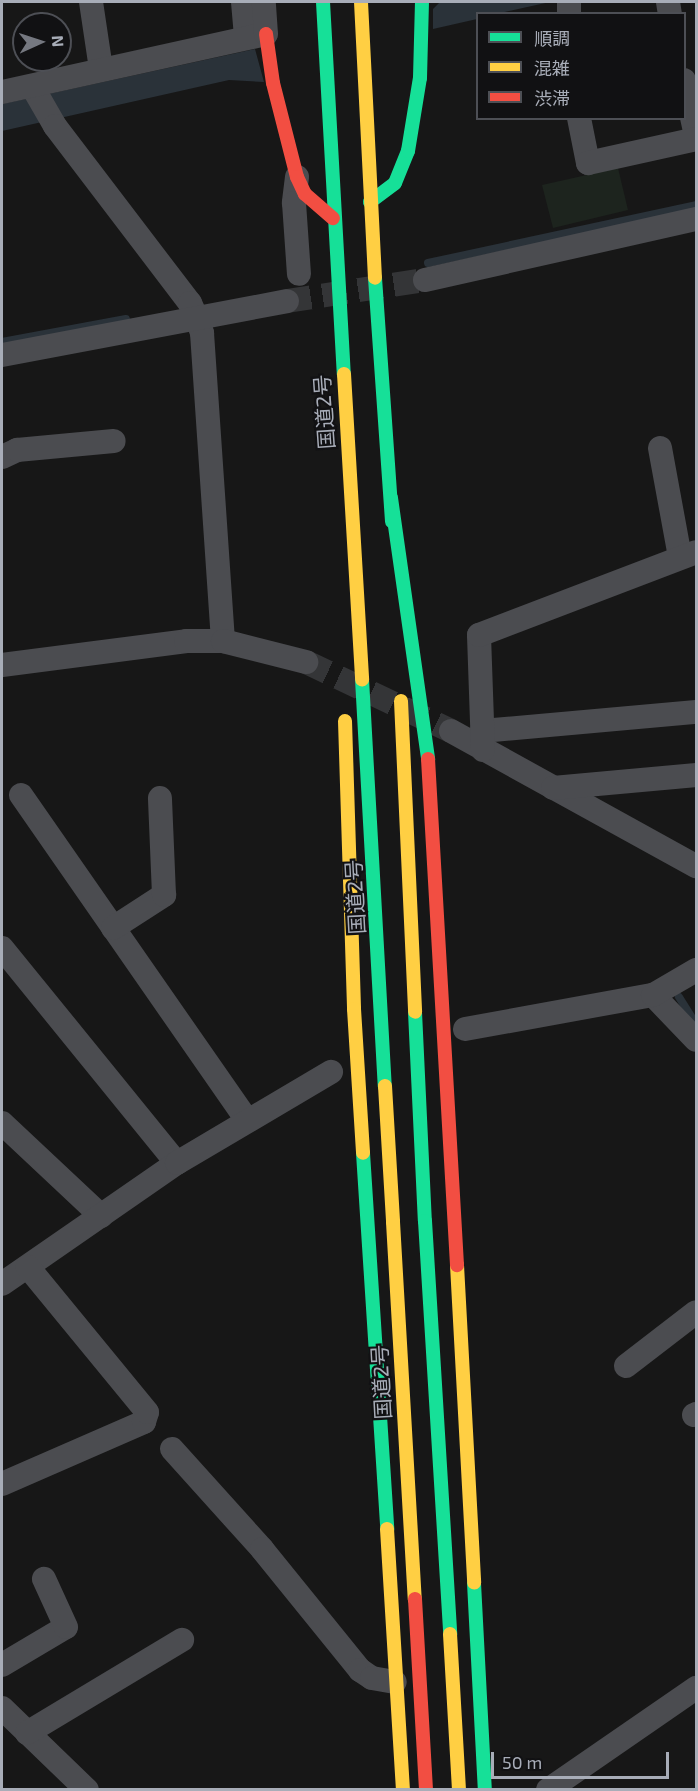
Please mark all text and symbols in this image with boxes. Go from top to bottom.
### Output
north arrow [12,12,72,72]
legend [476,12,686,120]
text: 順調 [534,27,570,49]
text: N [49,35,68,47]
text: 混雑 [534,57,570,79]
text: 渋滞 [534,87,570,109]
street label: 国道2号 [309,374,339,450]
street label: 国道2号 [340,859,370,935]
street label: 国道2号 [366,1344,396,1420]
scale bar [494,1740,672,1778]
text: 50 m [502,1751,542,1773]

